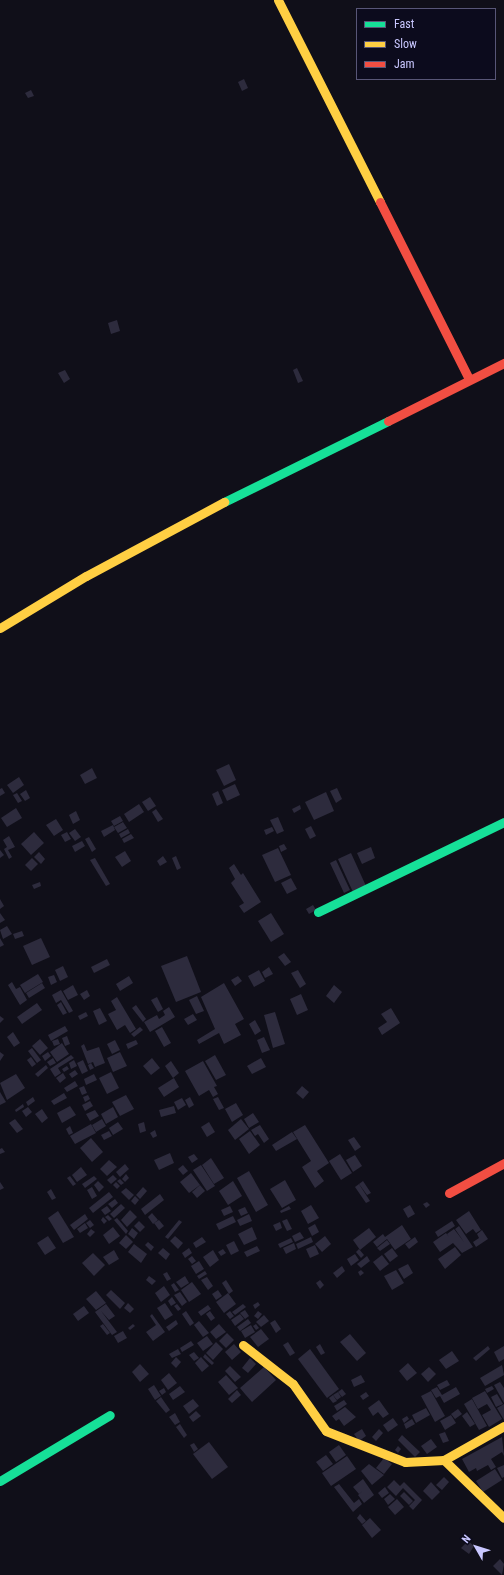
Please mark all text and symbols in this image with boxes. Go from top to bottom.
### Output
legend [356,8,496,80]
text: Fast [394,17,414,31]
text: Slow [394,37,417,51]
text: Jam [394,57,415,71]
north arrow [456,1527,496,1567]
text: N [459,1532,473,1546]

